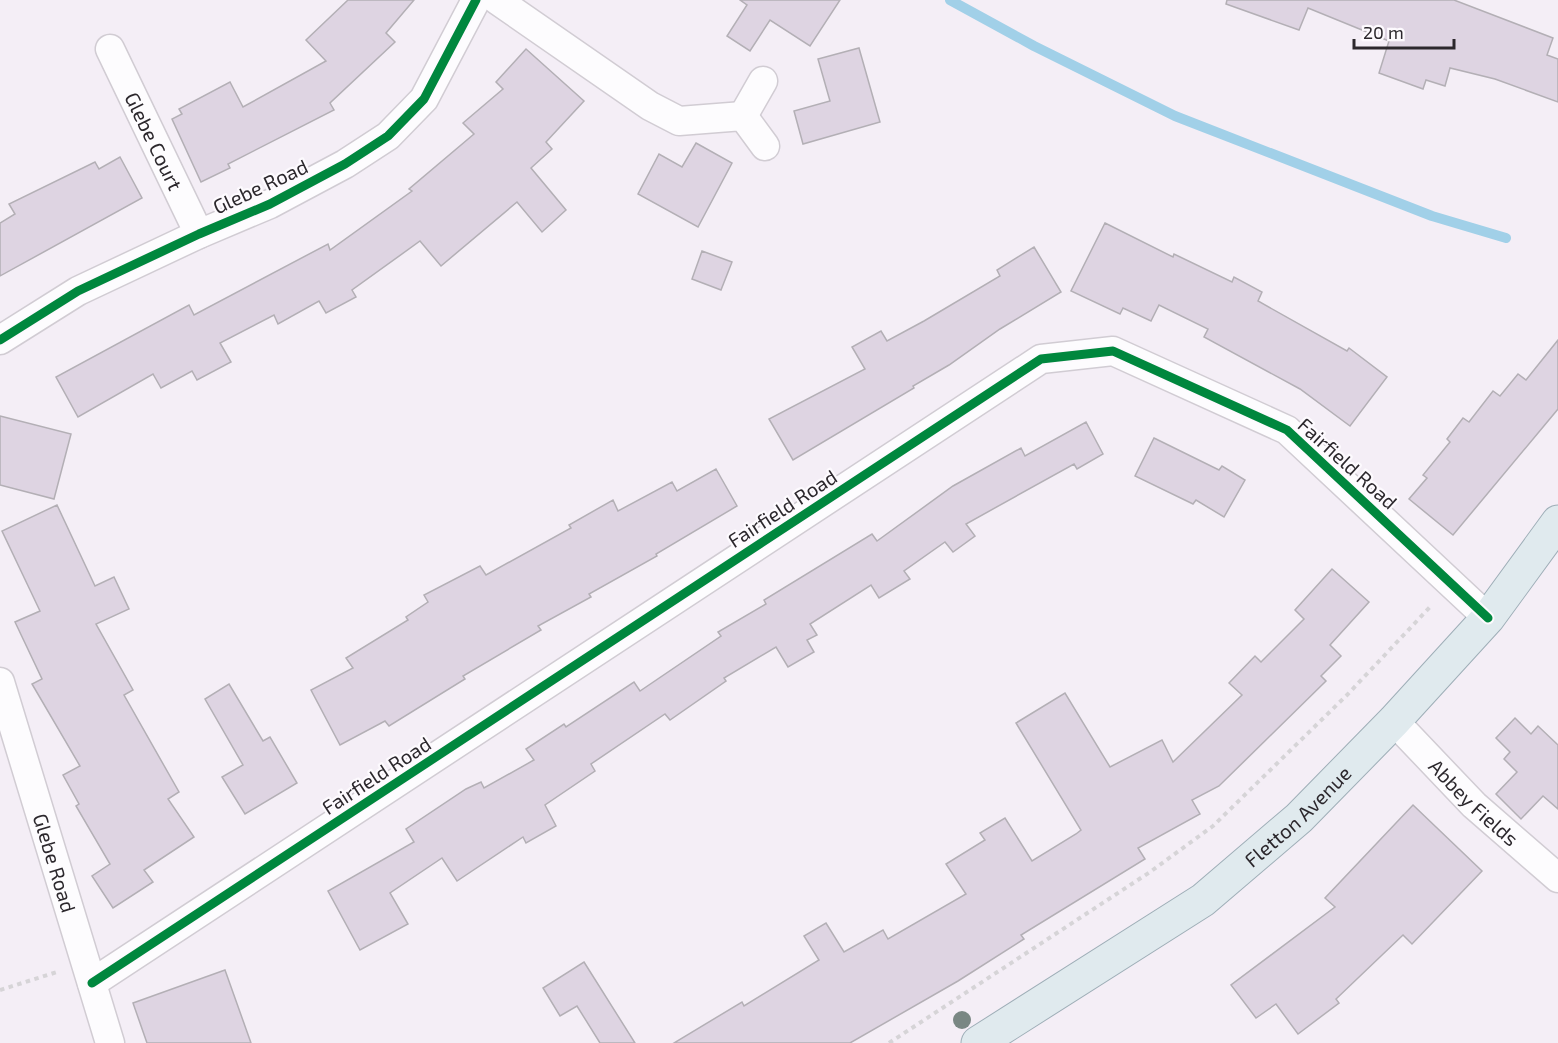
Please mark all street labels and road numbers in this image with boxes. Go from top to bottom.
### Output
street label: Glebe Court [120,88,188,194]
street label: Glebe Road [209,154,311,218]
street label: Fairfield Road [1294,412,1402,514]
street label: Fairfield Road [723,464,841,552]
street label: Fairfield Road [317,731,435,819]
street label: Abbey Fields [1424,754,1524,850]
street label: Fletton Avenue [1239,761,1356,871]
street label: Glebe Road [29,811,81,915]

